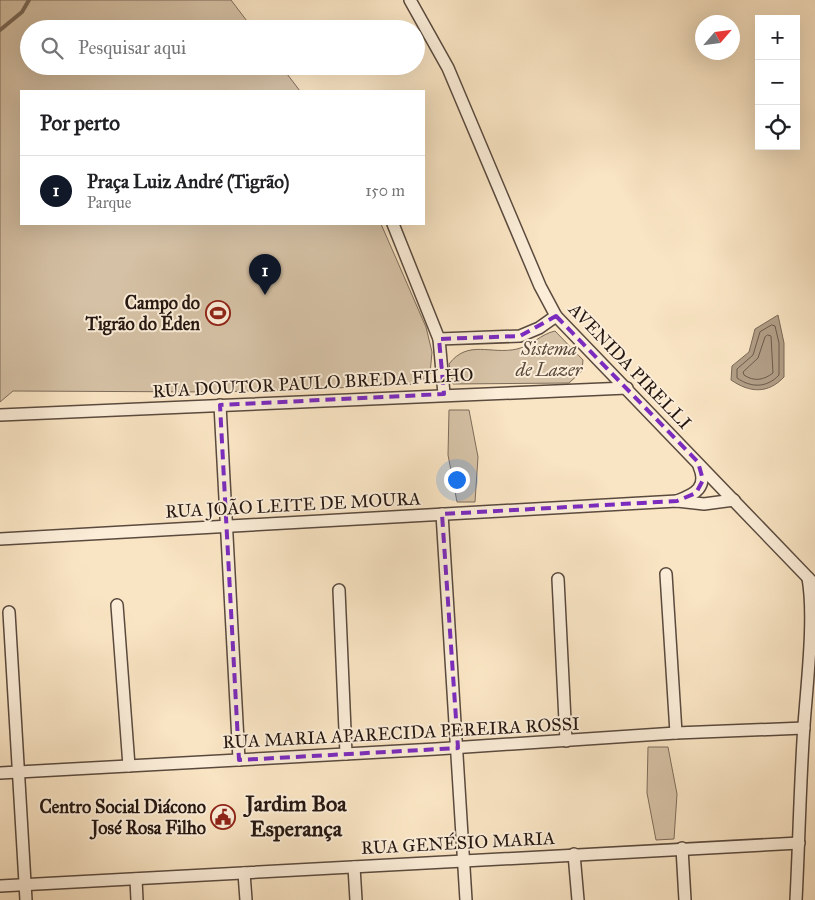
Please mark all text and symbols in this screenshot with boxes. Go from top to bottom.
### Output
north arrow [695,15,740,60]
map controls [755,15,800,150]
button: + [755,15,800,60]
search box [20,20,425,75]
icon: search [38,34,66,62]
text: Pesquisar aqui [78,36,186,59]
button: − [755,60,800,105]
button: locate [755,105,800,150]
text: Por perto [40,110,120,136]
text: Praça Luiz André (Tigrão) [87,170,290,193]
text: 1 [53,181,59,200]
text: 150 m [365,181,405,200]
text: Parque [87,193,131,212]
pin: 1 [249,254,281,295]
place label: Campo do Tigrão do Éden [85,292,200,336]
street label: AVENIDA PIRELLI [563,298,696,434]
sports icon: Campo do Tigrão do Éden [205,300,231,326]
park label: Sistema de Lazer [515,338,584,381]
street label: RUA DOUTOR PAULO BREDA FILHO [152,364,474,402]
your location [444,467,470,493]
street label: RUA JOÃO LEITE DE MOURA [165,487,421,524]
street label: RUA MARIA APARECIDA PEREIRA ROSSI [222,713,580,753]
district label: Jardim Boa Esperança [242,790,347,842]
place label: Centro Social Diácono José Rosa Filho [40,796,206,840]
public building icon: Centro Social Diácono José Rosa Filho [210,804,236,830]
street label: RUA GENÉSIO MARIA [360,825,556,859]

